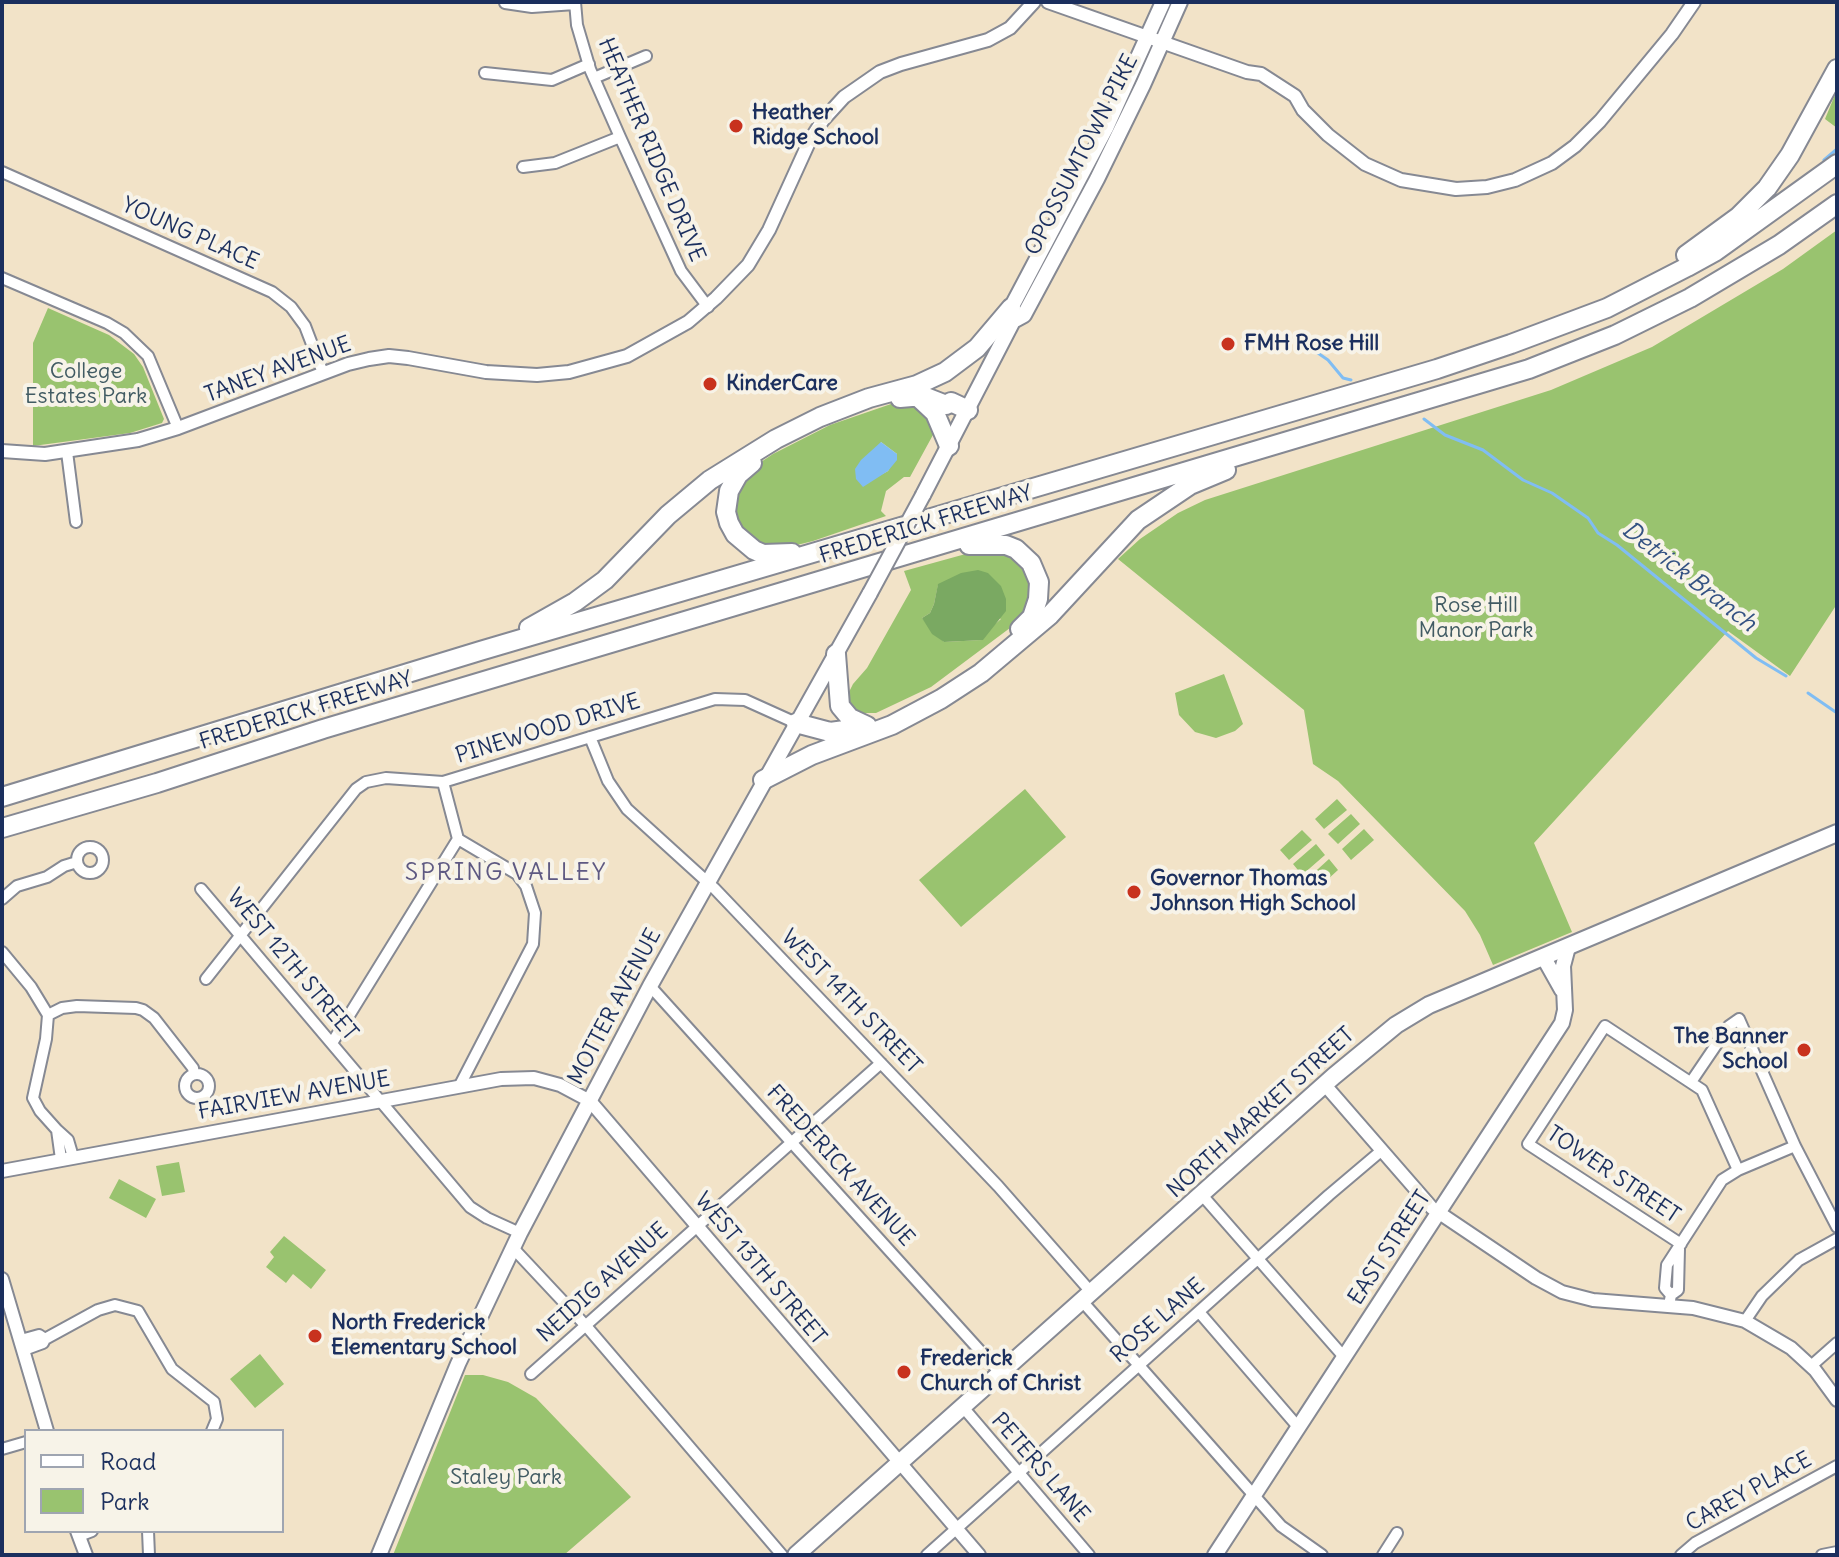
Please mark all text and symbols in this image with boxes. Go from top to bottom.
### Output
street label: HEATHER RIDGE DRIVE [592,34,710,266]
street label: OPOSSUMTOWN PIKE [1020,50,1144,260]
place label: Heather Ridge School [752,100,879,152]
marker: Heather Ridge School [727,117,745,135]
street label: YOUNG PLACE [118,192,262,276]
street label: TANEY AVENUE [201,331,355,409]
place label: FMH Rose Hill [1244,331,1379,357]
marker: FMH Rose Hill [1219,335,1237,353]
park label: College Estates Park [25,359,147,410]
place label: KinderCare [726,371,838,397]
marker: KinderCare [701,375,719,393]
street label: FREDERICK FREEWAY [816,480,1036,570]
water label: Detrick Branch [1616,516,1762,638]
park label: Rose Hill Manor Park [1418,593,1534,644]
street label: FREDERICK FREEWAY [196,666,416,756]
street label: PINEWOOD DRIVE [453,688,643,770]
district label: SPRING VALLEY [405,859,607,887]
place label: Governor Thomas Johnson High School [1150,866,1356,918]
marker: Governor Thomas Johnson High School [1125,883,1143,901]
street label: WEST 12TH STREET [221,884,363,1046]
street label: WEST 14TH STREET [775,924,927,1080]
street label: MOTTER AVENUE [563,925,667,1089]
street label: NORTH MARKET STREET [1162,1022,1360,1204]
place label: The Banner School [1673,1024,1788,1076]
marker: The Banner School [1795,1041,1813,1059]
street label: FAIRVIEW AVENUE [196,1066,392,1126]
street label: FREDERICK AVENUE [761,1080,919,1252]
street label: TOWER STREET [1541,1121,1685,1229]
street label: EAST STREET [1343,1186,1437,1310]
street label: WEST 13TH STREET [689,1188,831,1350]
street label: NEIDIG AVENUE [532,1217,674,1349]
street label: ROSE LANE [1106,1273,1210,1369]
place label: North Frederick Elementary School [331,1310,517,1362]
marker: North Frederick Elementary School [306,1327,324,1345]
place label: Frederick Church of Christ [920,1346,1081,1398]
marker: Frederick Church of Christ [895,1363,913,1381]
street label: PETERS LANE [985,1408,1095,1528]
legend [24,1429,284,1533]
text: Road [100,1446,156,1476]
street label: CAREY PLACE [1682,1447,1816,1537]
park label: Staley Park [450,1465,562,1491]
text: Park [100,1486,150,1516]

